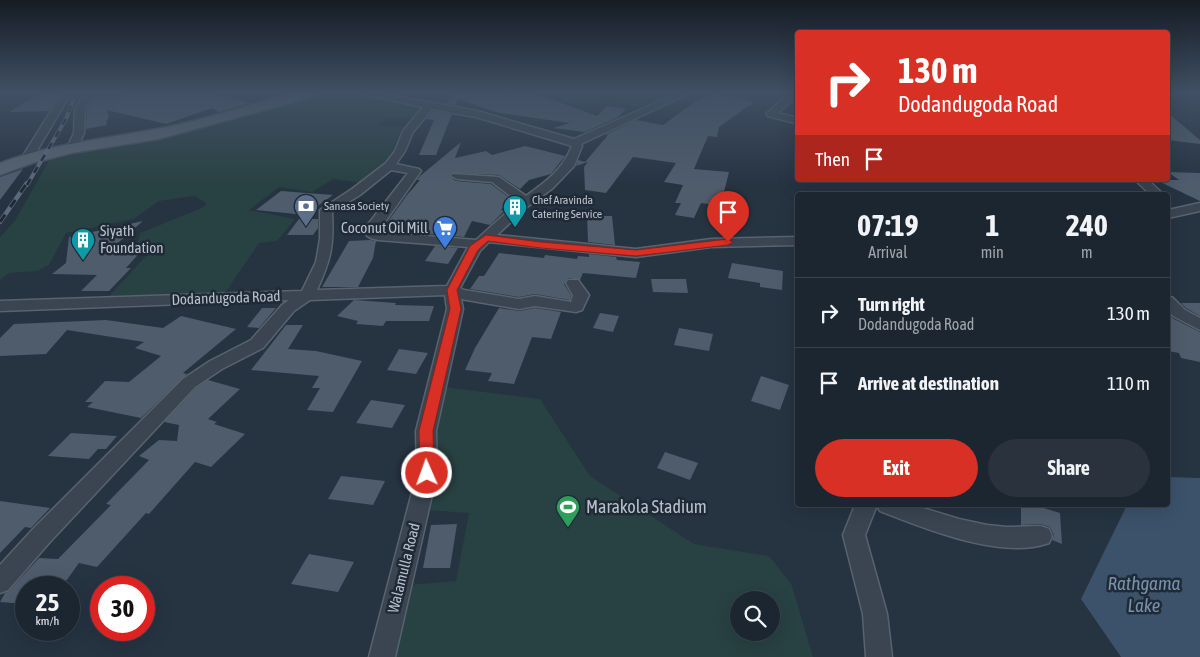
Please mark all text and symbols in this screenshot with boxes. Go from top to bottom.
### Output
icon: right [815,50,880,115]
text: 130 m [898,50,977,90]
text: Dodandugoda Road [898,91,1058,117]
icon: arrive [860,145,888,173]
text: Then [815,148,850,170]
pin [707,191,749,242]
bank icon: Sanasa Society [293,193,319,227]
place label: Chef Aravinda Catering Service [532,193,602,221]
building icon: Chef Aravinda Catering Service [502,194,528,228]
icon: arrive [714,198,742,226]
place label: Sanasa Society [324,199,389,213]
text: 07:19 [857,208,919,242]
text: 1 [985,208,999,242]
text: 240 [1066,208,1108,242]
supermarket icon: Coconut Oil Mill [432,215,458,249]
place label: Coconut Oil Mill [341,219,428,236]
place label: Siyath Foundation [100,222,164,256]
building icon: Siyath Foundation [70,227,96,261]
text: Arrival [868,243,907,261]
text: min [981,243,1004,261]
text: m [1081,243,1093,261]
street label: Dodandugoda Road [171,287,281,308]
text: Turn right [858,293,925,315]
icon: right [815,299,843,327]
text: 130 m [1107,302,1150,324]
text: Dodandugoda Road [858,315,974,333]
icon: arrive [815,369,843,397]
text: Arrive at destination [858,372,999,394]
text: 110 m [1107,372,1150,394]
button: Exit [815,439,978,497]
button: Share [988,439,1150,497]
position arrow [400,446,452,498]
sports icon: Marakola Stadium [555,494,581,528]
place label: Marakola Stadium [586,496,707,517]
street label: Walamulla Road [384,521,423,615]
water label: Rathgama Lake [1108,572,1181,616]
speed limit sign: 30 [90,576,155,641]
text: 25 [36,588,59,616]
map controls [730,591,780,641]
button: search [730,591,780,641]
text: km/h [36,614,59,628]

